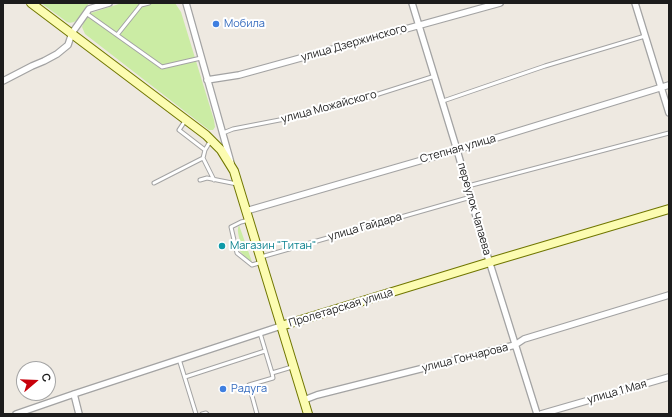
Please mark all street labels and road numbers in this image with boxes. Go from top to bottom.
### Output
street label: улица Дзержинского [300,22,408,64]
street label: улица Можайского [280,88,378,126]
street label: Степная улица [419,132,497,166]
street label: переулок Чапаева [454,161,494,257]
street label: улица Гайдара [327,210,403,244]
street label: Пролетарская улица [287,286,395,330]
street label: улица Гончарова [421,341,509,375]
street label: улица 1 Мая [586,377,648,407]

